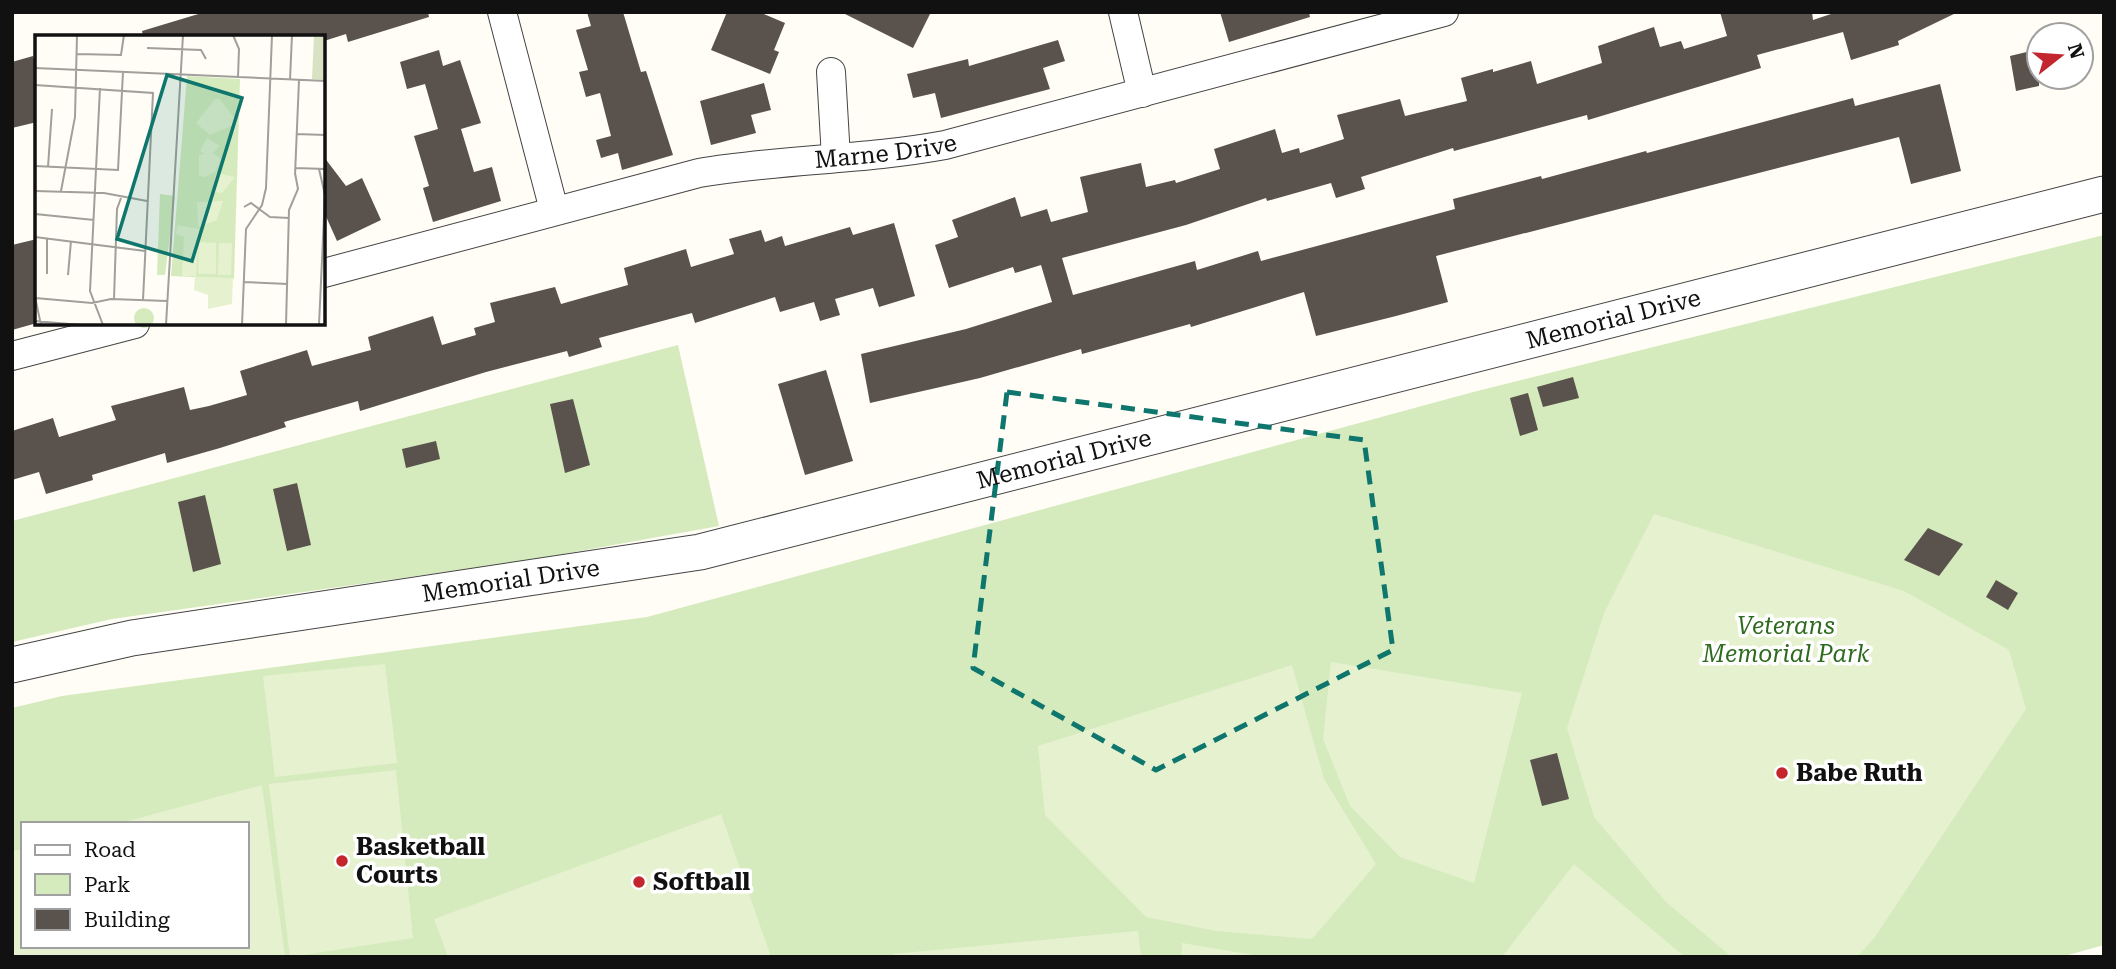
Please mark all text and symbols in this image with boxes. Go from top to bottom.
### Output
north arrow [2025,21,2095,91]
inset map [35,35,326,326]
text: N [2063,41,2089,62]
street label: Marne Drive [813,128,960,174]
street label: Memorial Drive [1523,283,1704,355]
street label: Memorial Drive [974,424,1154,495]
street label: Memorial Drive [420,553,601,608]
park label: Veterans Memorial Park [1702,612,1869,668]
place label: Babe Ruth [1796,759,1923,787]
marker: Babe Ruth [1774,765,1790,781]
legend [21,822,248,948]
place label: Basketball Courts [356,833,485,889]
text: Road [84,838,136,862]
marker: Basketball Courts [334,853,350,869]
place label: Softball [653,868,750,896]
text: Park [84,873,130,897]
marker: Softball [631,874,647,890]
text: Building [84,908,170,932]

